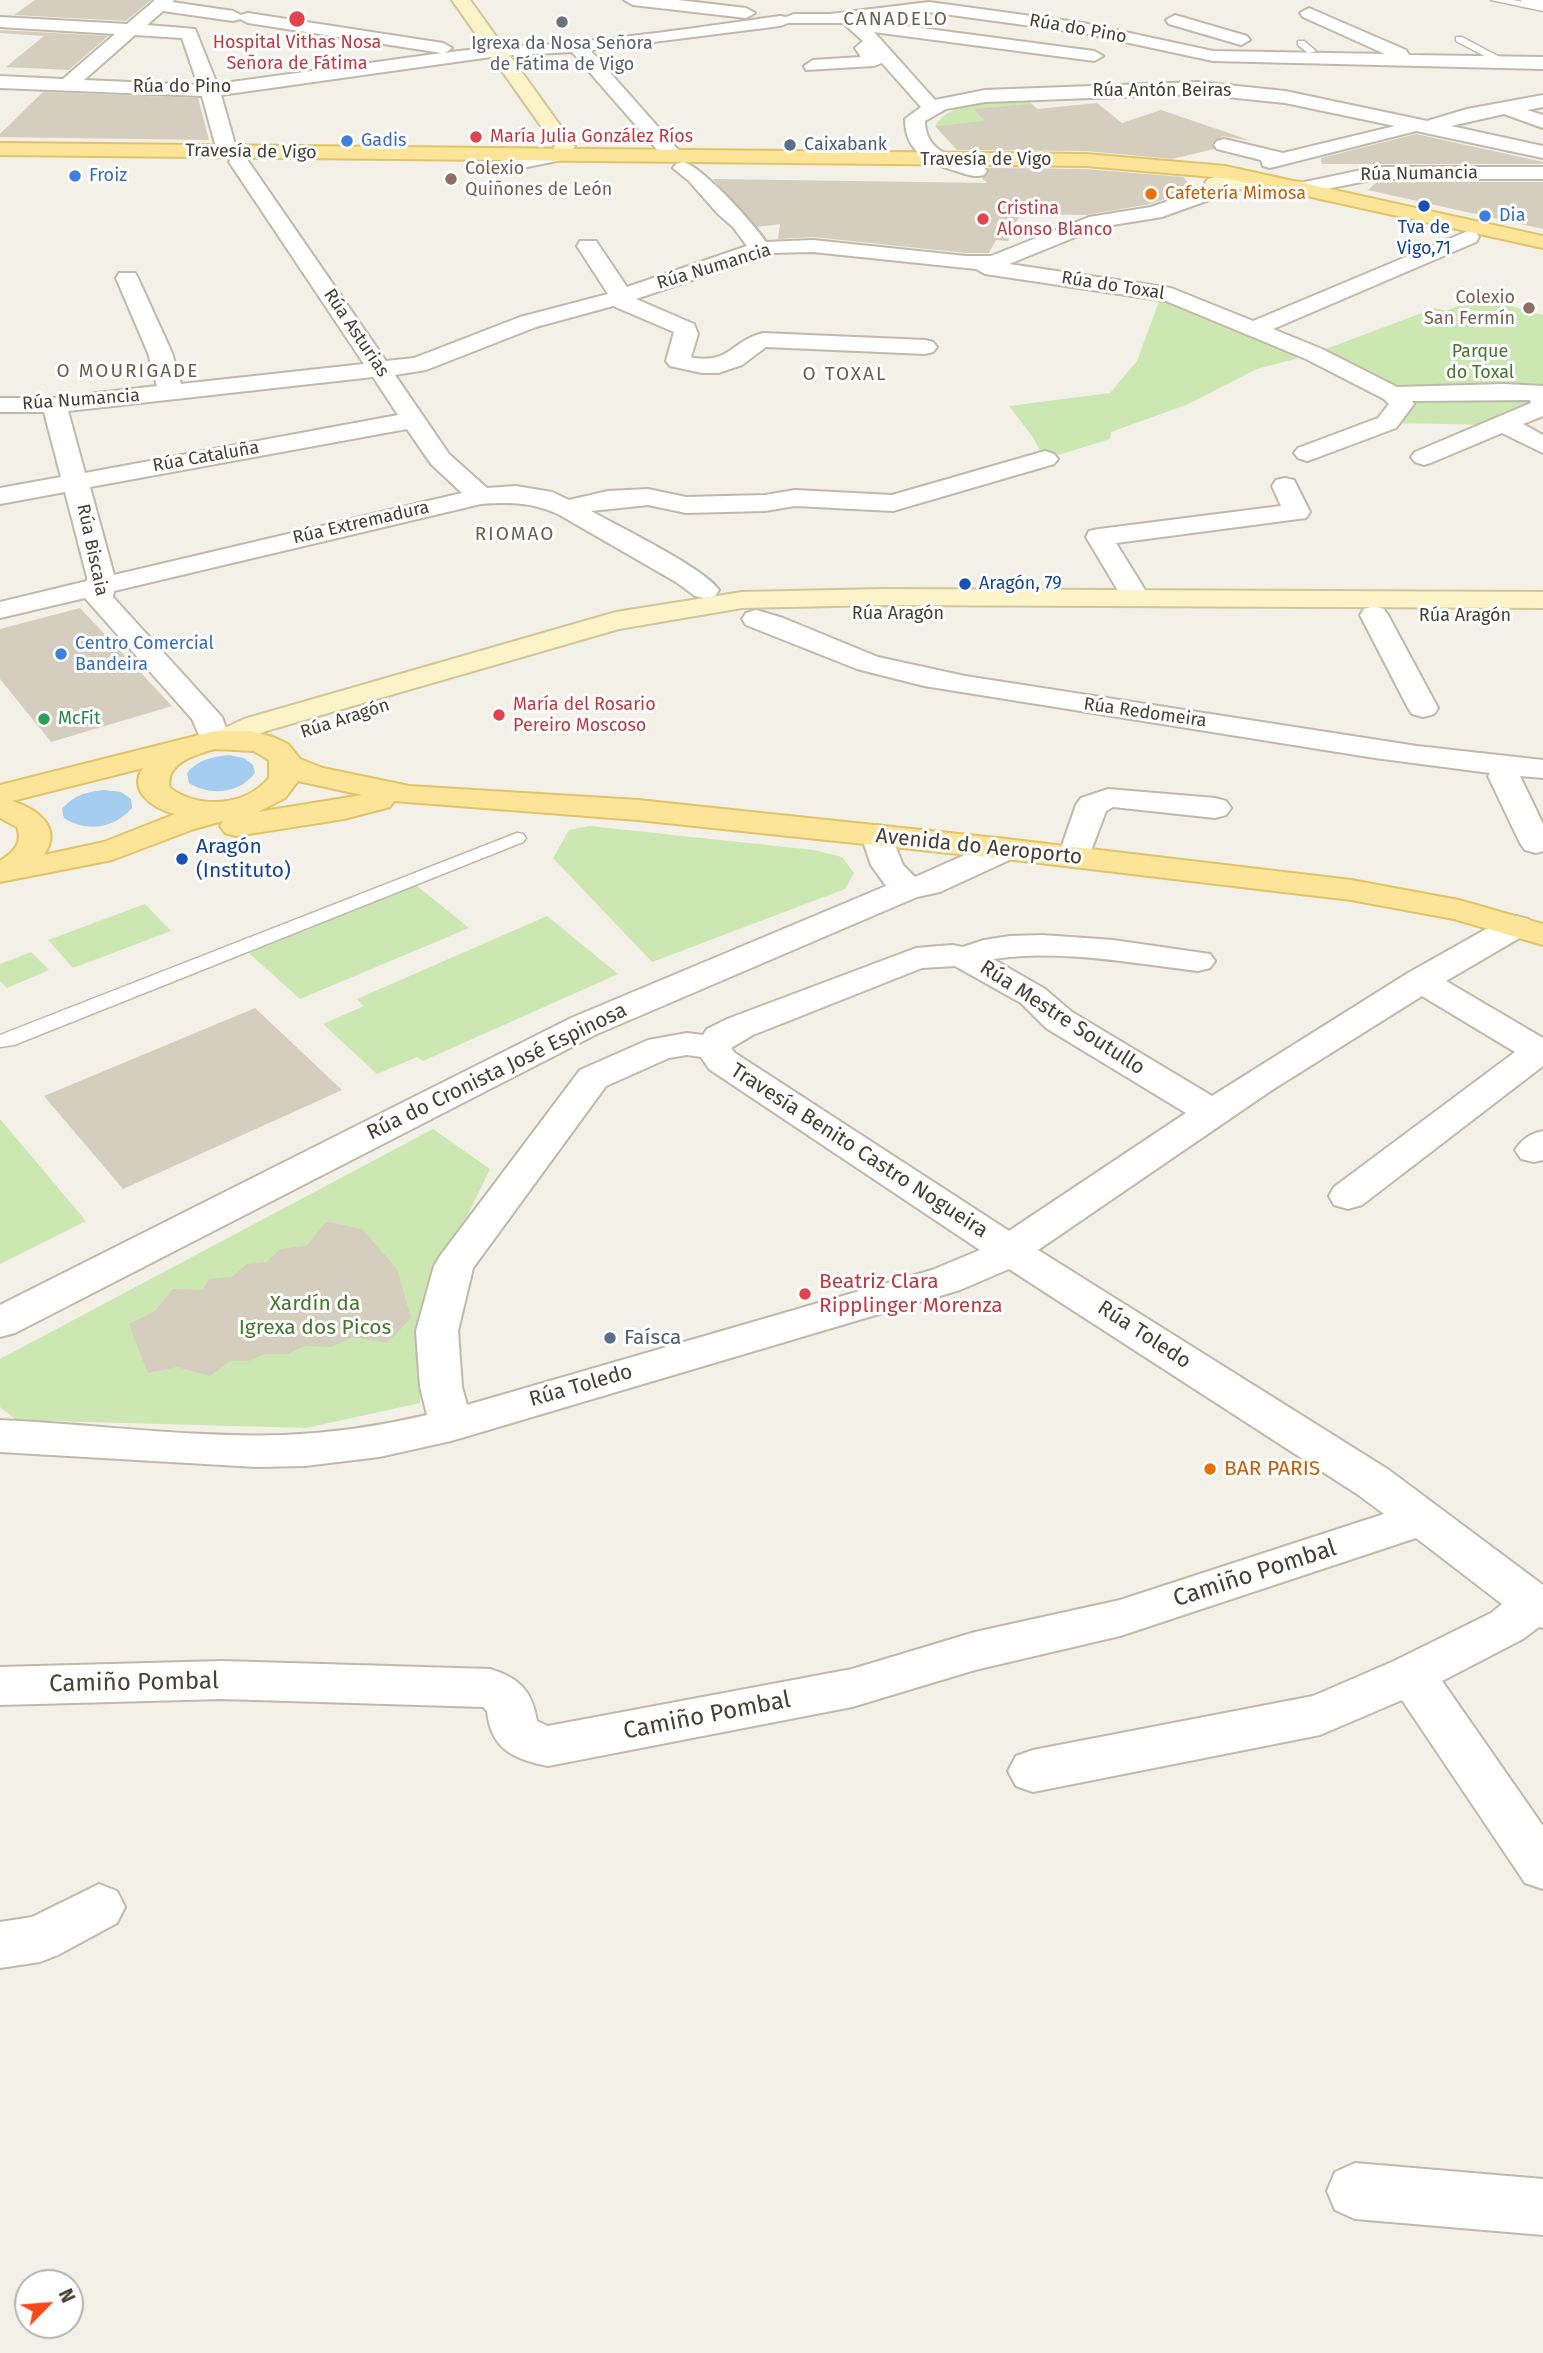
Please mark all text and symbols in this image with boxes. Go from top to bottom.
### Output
marker: Hospital Vithas Nosa Señora de Fátima [287,9,307,29]
district label: CANADELO [844,9,948,31]
street label: Rúa do Pino [1028,10,1128,48]
marker: Igrexa da Nosa Señora de Fátima de Vigo [554,14,570,30]
place label: Hospital Vithas Nosa Señora de Fátima [213,32,381,74]
place label: Igrexa da Nosa Señora de Fátima de Vigo [471,33,653,76]
street label: Rúa do Pino [133,76,231,98]
street label: Rúa Antón Beiras [1092,80,1232,102]
place label: María Julia González Ríos [490,126,693,148]
marker: María Julia González Ríos [468,129,484,145]
place label: Gadis [361,130,406,152]
marker: Gadis [339,133,355,149]
place label: Caixabank [804,134,887,156]
marker: Caixabank [782,137,798,153]
street label: Travesía de Vigo [185,140,317,164]
street label: Travesía de Vigo [920,149,1052,171]
place label: Colexio Quiñones de León [465,158,612,200]
street label: Rúa Numancia [1360,162,1478,186]
place label: Froiz [89,165,127,187]
marker: Froiz [67,168,83,184]
marker: Colexio Quiñones de León [443,171,459,187]
place label: Cafetería Mimosa [1165,183,1306,205]
marker: Cafetería Mimosa [1143,186,1159,202]
place label: Cristina Alonso Blanco [997,198,1112,241]
marker: Tva de Vigo,71 [1416,198,1432,214]
place label: Dia [1499,205,1525,227]
marker: Dia [1477,208,1493,224]
marker: Cristina Alonso Blanco [975,211,991,227]
place label: Tva de Vigo,71 [1397,217,1451,260]
street label: Rúa Numancia [654,239,774,295]
street label: Rúa do Toxal [1060,267,1166,305]
street label: Rúa Asturias [319,285,393,381]
place label: Colexio San Fermín [1424,287,1515,330]
marker: Colexio San Fermín [1521,300,1537,316]
park label: Parque do Toxal [1446,341,1514,384]
district label: O MOURIGADE [58,361,198,383]
district label: O TOXAL [803,364,887,386]
street label: Rúa Numancia [21,385,141,415]
street label: Rúa Cataluña [151,437,261,477]
street label: Rúa Extremadura [291,497,431,549]
street label: Rúa Biscaia [72,502,112,598]
district label: RIOMAO [475,524,555,546]
place label: Aragón, 79 [979,573,1062,595]
marker: Aragón, 79 [957,576,973,592]
street label: Rúa Aragón [852,603,944,625]
street label: Rúa Aragón [1419,605,1511,627]
place label: Centro Comercial Bandeira [75,633,214,676]
marker: Centro Comercial Bandeira [53,646,69,662]
street label: Rúa Aragón [298,694,392,744]
place label: María del Rosario Pereiro Moscoso [513,694,656,736]
street label: Rúa Redomeira [1082,694,1208,732]
marker: María del Rosario Pereiro Moscoso [491,707,507,723]
place label: McFit [58,708,100,730]
marker: McFit [36,711,52,727]
street label: Avenida do Aeroporto [875,824,1083,870]
place label: Aragón (Instituto) [196,834,291,884]
marker: Aragón (Instituto) [174,851,190,867]
street label: Rúa Mestre Soutullo [975,955,1149,1081]
street label: Rúa do Cronista José Espinosa [363,998,631,1146]
street label: Travesía Benito Castro Nogueira [726,1058,992,1244]
place label: Beatriz Clara Ripplinger Morenza [819,1269,1003,1319]
marker: Beatriz Clara Ripplinger Morenza [797,1286,813,1302]
park label: Xardín da Igrexa dos Picos [239,1291,391,1341]
street label: Rúa Toledo [1093,1296,1195,1374]
place label: Faísca [624,1325,681,1351]
marker: Faísca [602,1330,618,1346]
street label: Rúa Toledo [526,1359,636,1413]
place label: BAR PARIS [1224,1456,1320,1482]
marker: BAR PARIS [1202,1461,1218,1477]
street label: Camiño Pombal [1170,1534,1340,1614]
street label: Camiño Pombal [49,1667,219,1699]
street label: Camiño Pombal [621,1686,793,1746]
north arrow [14,2269,84,2339]
text: N [54,2285,80,2306]

